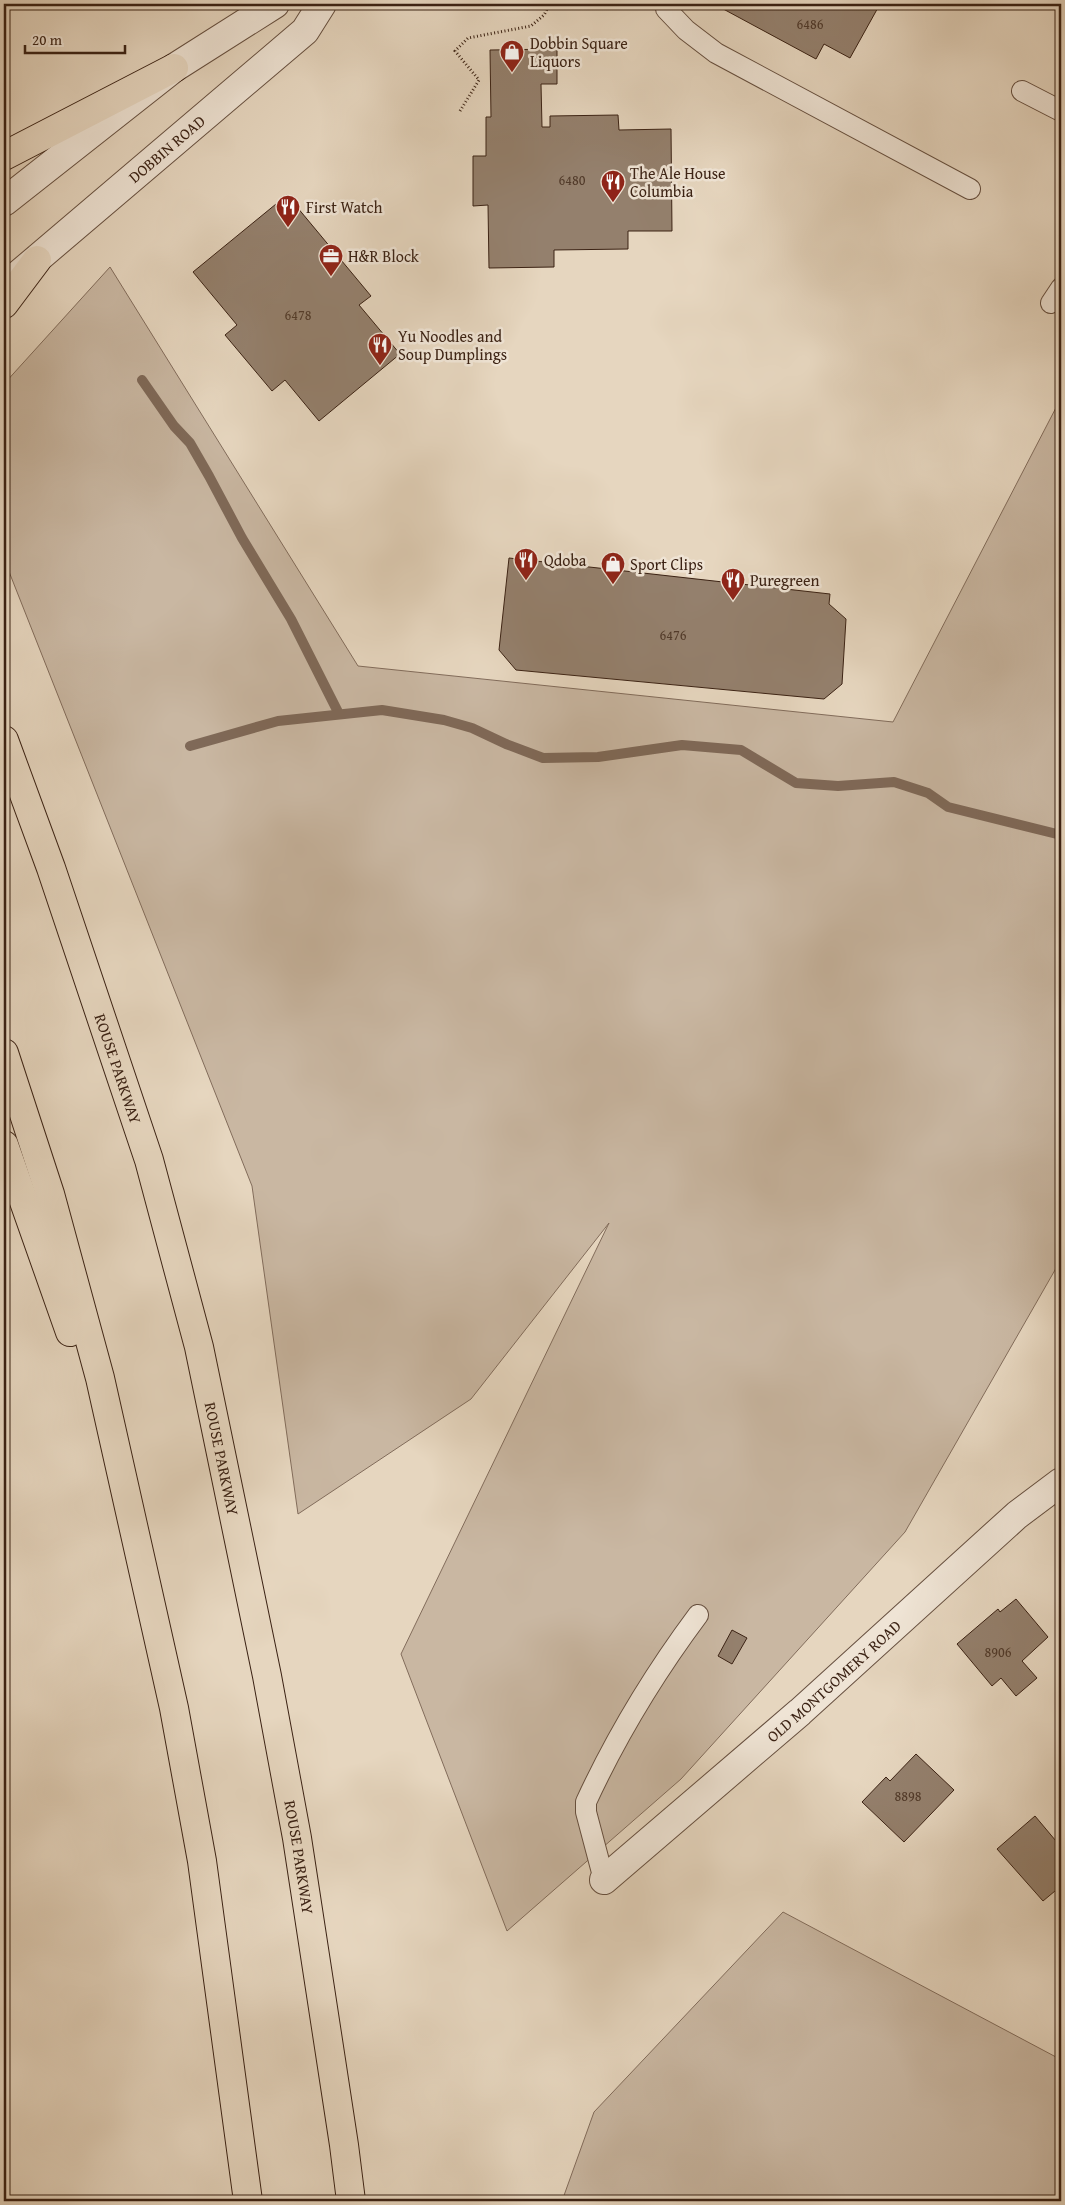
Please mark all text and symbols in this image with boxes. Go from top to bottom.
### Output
house number: 6486 [797,14,824,34]
scale bar [25,22,125,54]
text: 20 m [32,29,63,50]
place label: Dobbin Square Liquors [530,31,628,73]
shop icon: Dobbin Square Liquors [499,39,525,73]
street label: DOBBIN ROAD [123,109,211,188]
place label: The Ale House Columbia [630,161,726,203]
restaurant icon: The Ale House Columbia [600,169,626,203]
house number: 6480 [559,170,586,190]
restaurant icon: First Watch [275,194,301,228]
place label: First Watch [306,195,382,219]
office icon: H&R Block [318,243,344,277]
place label: H&R Block [348,244,420,268]
house number: 6478 [285,305,312,325]
place label: Yu Noodles and Soup Dumplings [398,324,507,366]
restaurant icon: Yu Noodles and Soup Dumplings [367,332,393,366]
restaurant icon: Qdoba [513,547,539,581]
place label: Qdoba [544,548,587,572]
shop icon: Sport Clips [600,551,626,585]
place label: Sport Clips [630,552,703,576]
restaurant icon: Puregreen [720,567,746,601]
place label: Puregreen [750,568,819,592]
house number: 6476 [660,625,687,645]
street label: ROUSE PARKWAY [89,1010,148,1127]
street label: ROUSE PARKWAY [199,1400,246,1518]
street label: OLD MONTGOMERY ROAD [761,1614,907,1748]
house number: 8906 [985,1642,1012,1662]
house number: 8898 [895,1786,922,1806]
street label: ROUSE PARKWAY [278,1798,321,1916]

